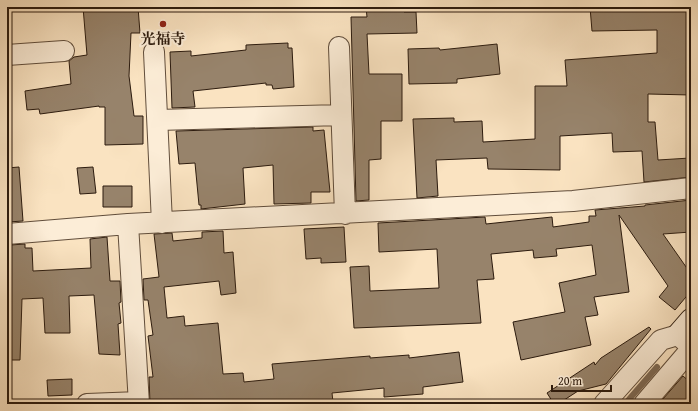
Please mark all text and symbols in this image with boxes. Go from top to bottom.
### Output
marker: 光福寺 [158,19,168,29]
place label: 光福寺 [140,28,186,49]
scale bar [552,367,611,393]
text: 20 m [558,372,582,389]

